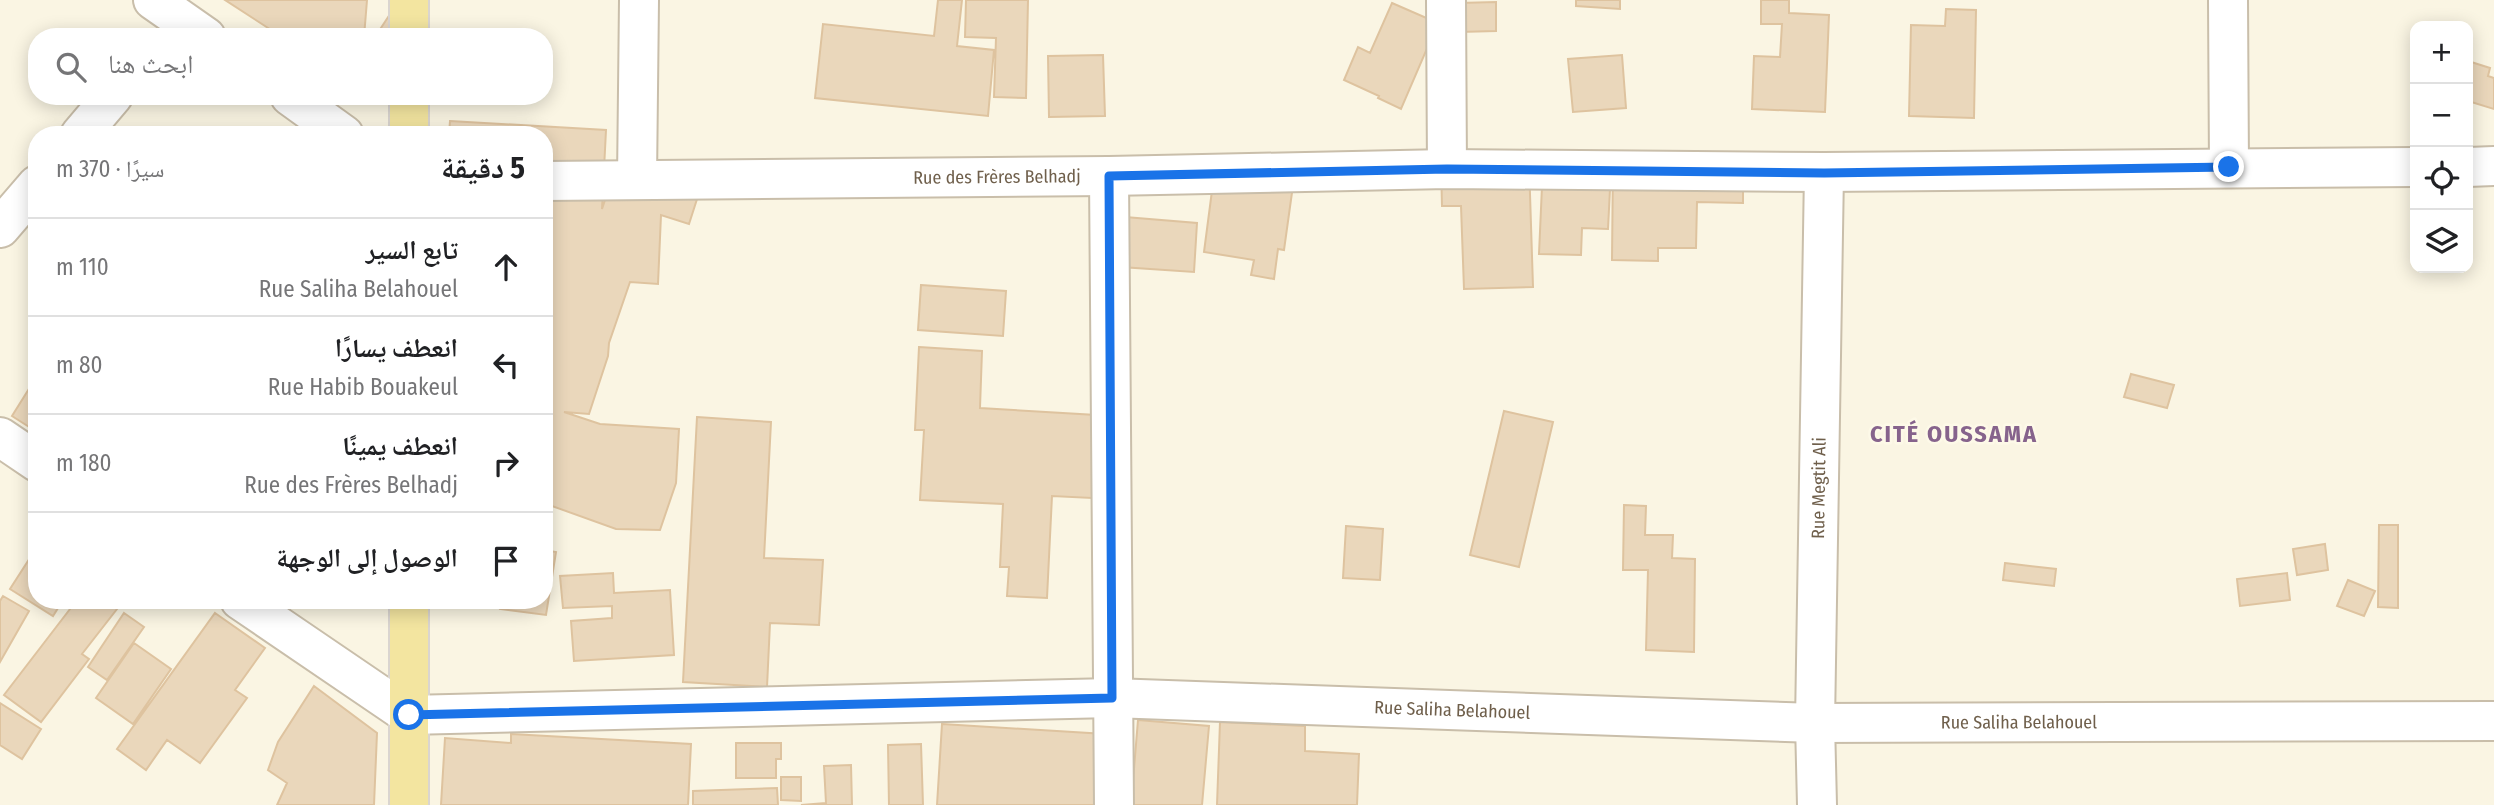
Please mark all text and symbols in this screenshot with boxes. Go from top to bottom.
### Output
map controls [2410,21,2473,273]
button: + [2410,21,2473,84]
search box [28,28,553,105]
icon: search [52,48,90,86]
text: ابحث هنا [108,49,193,80]
button: − [2410,84,2473,147]
button: locate [2410,147,2473,210]
text: 5 دقيقة [441,150,525,186]
route end [2213,151,2244,182]
text: سيرًا · 370 m [56,155,164,183]
street label: Rue des Frères Belhadj [913,165,1081,189]
button: layers [2410,210,2473,273]
text: تابع السير [366,235,458,266]
icon: ahead [487,248,525,286]
text: 110 m [56,253,109,281]
text: Rue Saliha Belahouel [259,275,458,303]
text: انعطف يسارًا [335,333,458,364]
icon: left [487,346,525,384]
text: 80 m [56,351,103,379]
text: Rue Habib Bouakeul [268,373,458,401]
district label: CITÉ OUSSAMA [1870,419,2038,448]
text: انعطف يمينًا [342,431,458,462]
street label: Rue Megtit Ali [1807,437,1831,539]
icon: right [487,444,525,482]
text: 180 m [56,449,112,477]
text: Rue des Frères Belhadj [244,471,458,499]
icon: arrive [487,542,525,580]
text: الوصول إلى الوجهة [276,543,458,574]
street label: Rue Saliha Belahouel [1374,696,1531,724]
route start [393,699,424,730]
street label: Rue Saliha Belahouel [1941,711,2097,734]

